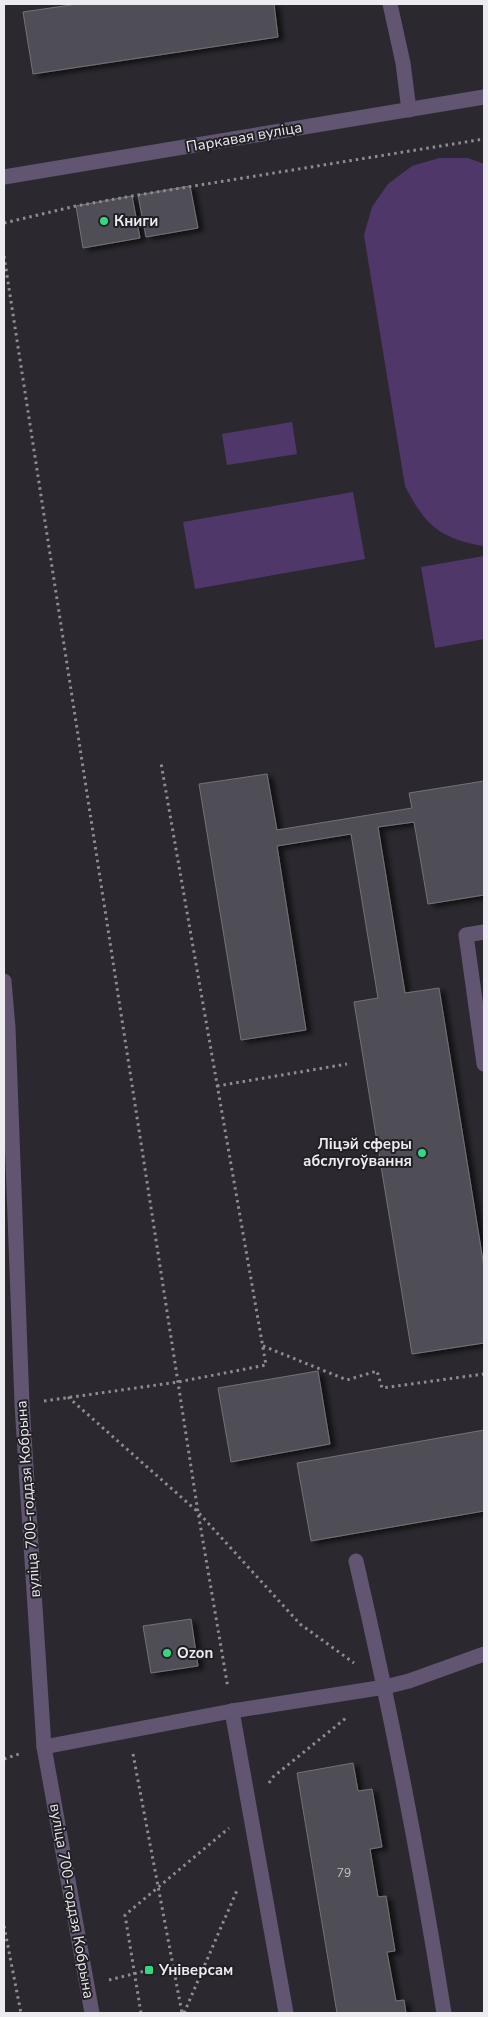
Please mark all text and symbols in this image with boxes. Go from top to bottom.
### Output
street label: Паркавая вуліца [184,117,304,157]
place label: Книги [114,211,158,231]
marker: Книги [98,215,110,227]
place label: Ліцэй сферы абслугоўвання [303,1134,412,1171]
marker: Ліцэй сферы абслугоўвання [416,1147,428,1159]
street label: вуліца 700-годдзя Кобрына [11,1400,45,1598]
place label: Ozon [177,1643,213,1663]
marker: Ozon [161,1647,173,1659]
street label: вуліца 700-годдзя Кобрына [45,1802,99,2000]
house number: 79 [337,1865,351,1881]
place label: Універсам [158,1960,233,1980]
marker: Універсам [143,1964,155,1976]

